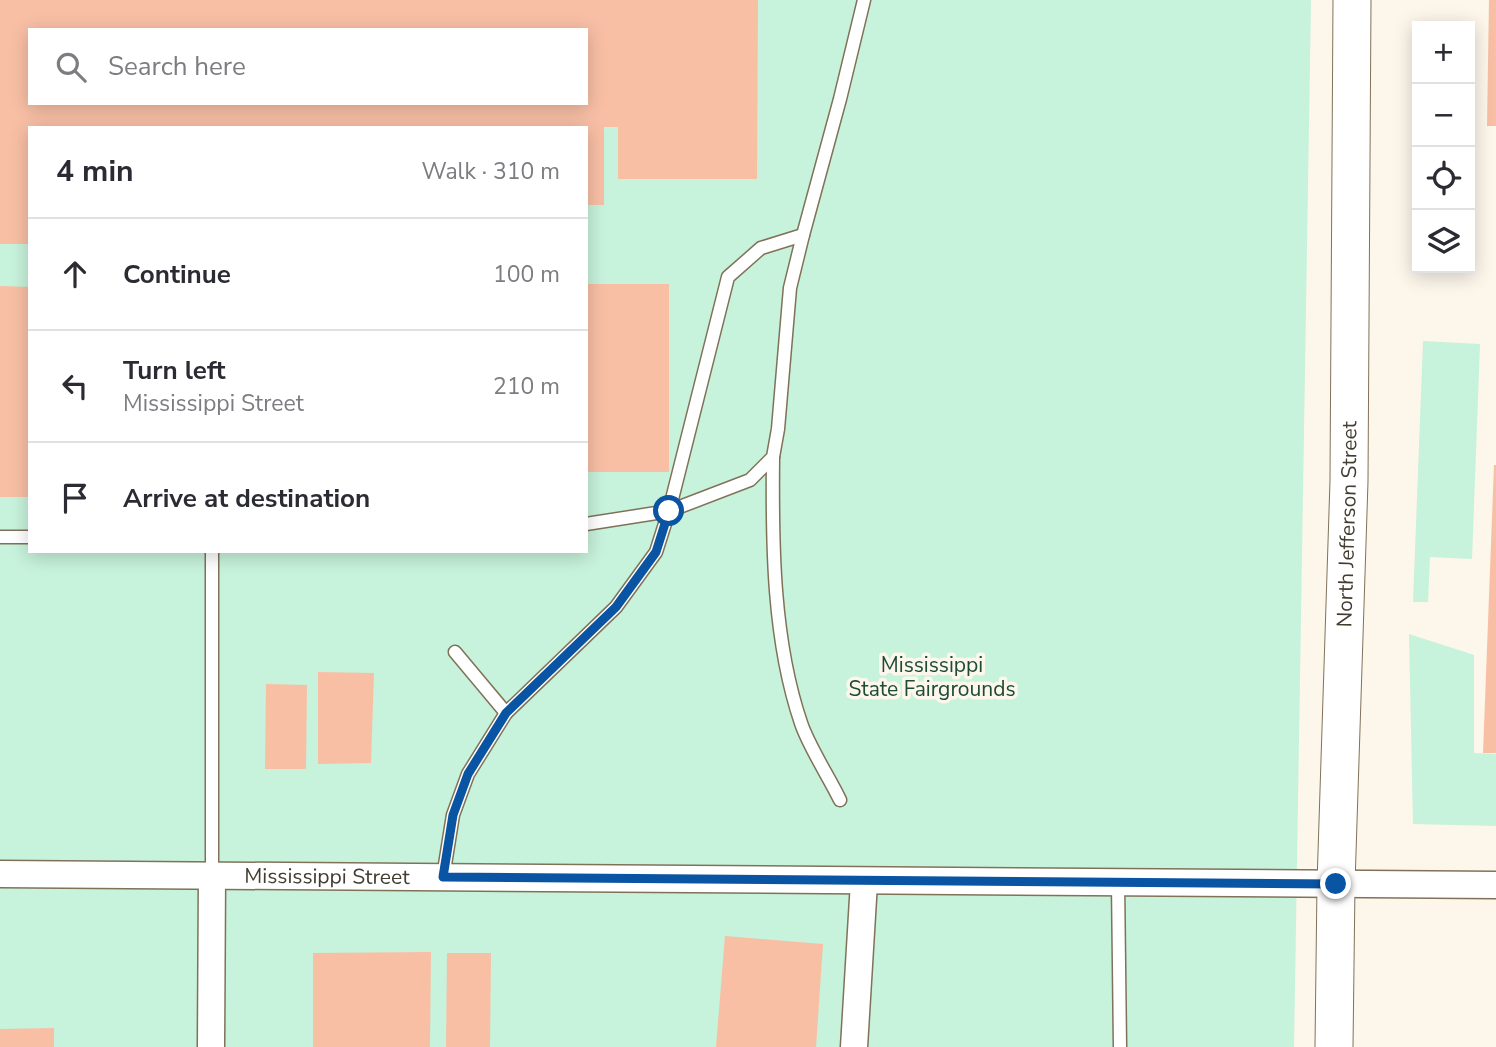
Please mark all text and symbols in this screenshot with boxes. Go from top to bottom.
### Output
map controls [1412,21,1475,273]
button: + [1412,21,1475,84]
search box [28,28,588,105]
icon: search [52,48,90,86]
text: Search here [108,49,246,84]
button: − [1412,84,1475,147]
button: locate [1412,147,1475,210]
text: 4 min [56,151,134,192]
text: Walk · 310 m [421,156,560,187]
button: layers [1412,210,1475,273]
icon: ahead [56,255,94,293]
text: Continue [123,257,231,292]
text: 100 m [493,259,560,290]
text: Turn left [123,353,226,388]
icon: left [56,367,94,405]
text: 210 m [493,371,560,402]
text: Mississippi Street [123,388,304,419]
street label: North Jefferson Street [1330,420,1363,628]
icon: arrive [56,479,94,517]
text: Arrive at destination [123,481,370,516]
route start [653,495,684,526]
park label: Mississippi State Fairgrounds [848,651,1016,703]
street label: Mississippi Street [244,862,410,891]
route end [1320,868,1351,899]

